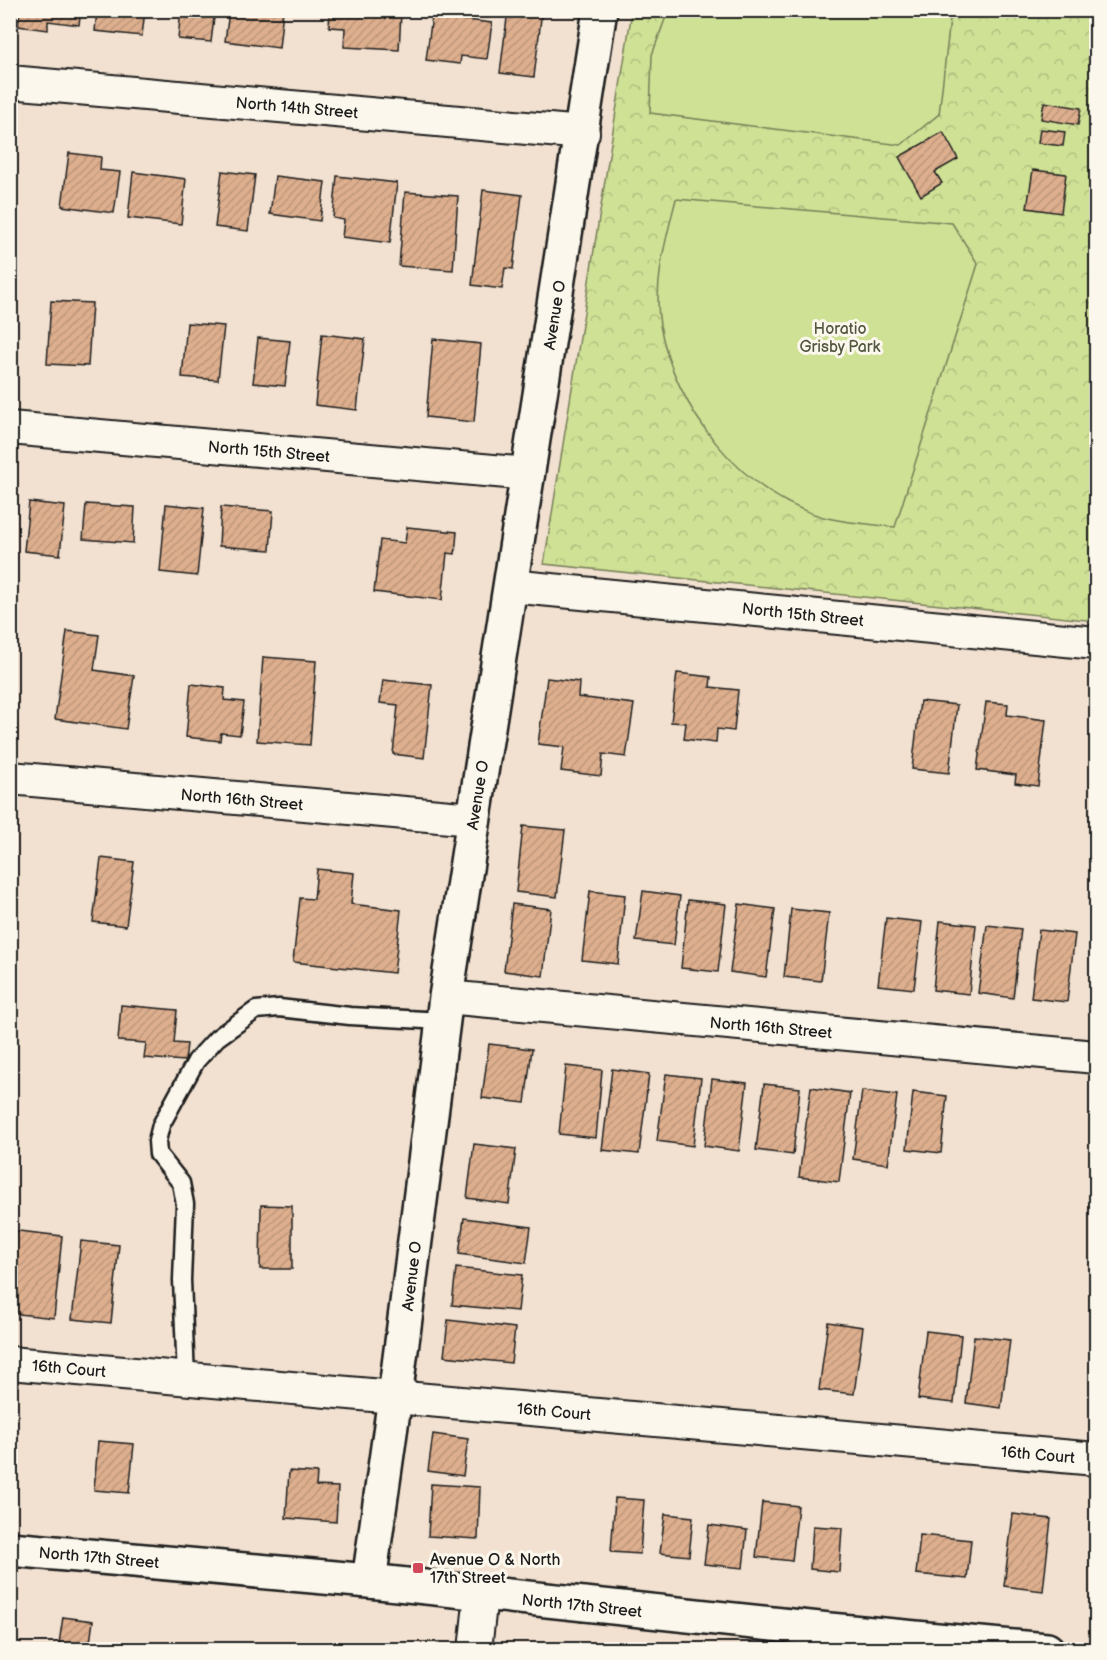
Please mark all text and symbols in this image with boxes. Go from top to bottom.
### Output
street label: North 14th Street [235,94,359,123]
street label: Avenue O [541,279,570,351]
park label: Horatio Grisby Park [800,320,881,357]
street label: North 15th Street [207,438,331,467]
street label: North 15th Street [741,600,865,631]
street label: Avenue O [464,759,493,831]
street label: North 16th Street [180,786,304,815]
street label: North 16th Street [709,1014,833,1043]
street label: Avenue O [399,1240,426,1312]
street label: 16th Court [31,1357,107,1382]
street label: 16th Court [516,1400,592,1425]
street label: 16th Court [1000,1443,1076,1468]
street label: North 17th Street [38,1544,160,1573]
place label: Avenue O & North 17th Street [430,1551,560,1588]
marker: Avenue O & North 17th Street [411,1561,425,1575]
street label: North 17th Street [521,1591,643,1622]

